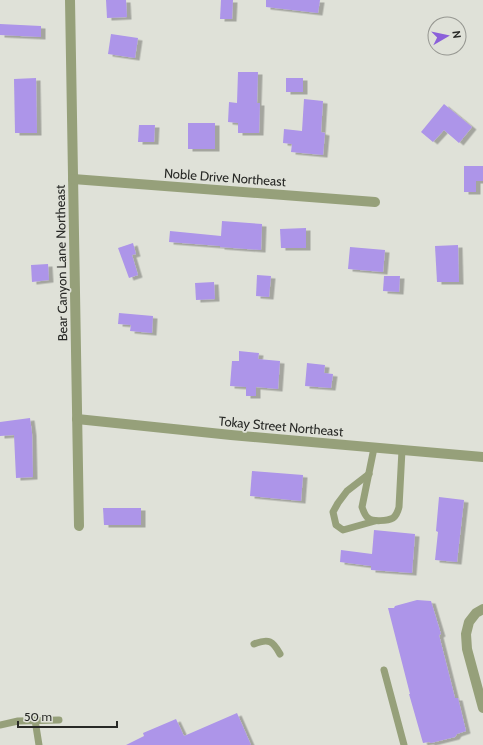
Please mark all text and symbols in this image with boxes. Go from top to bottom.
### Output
north arrow [427,16,467,56]
text: N [449,29,464,39]
street label: Noble Drive Northeast [163,165,287,189]
street label: Bear Canyon Lane Northeast [52,184,70,341]
street label: Tokay Street Northeast [218,413,345,439]
scale bar [18,703,117,729]
text: 50 m [24,709,52,724]

